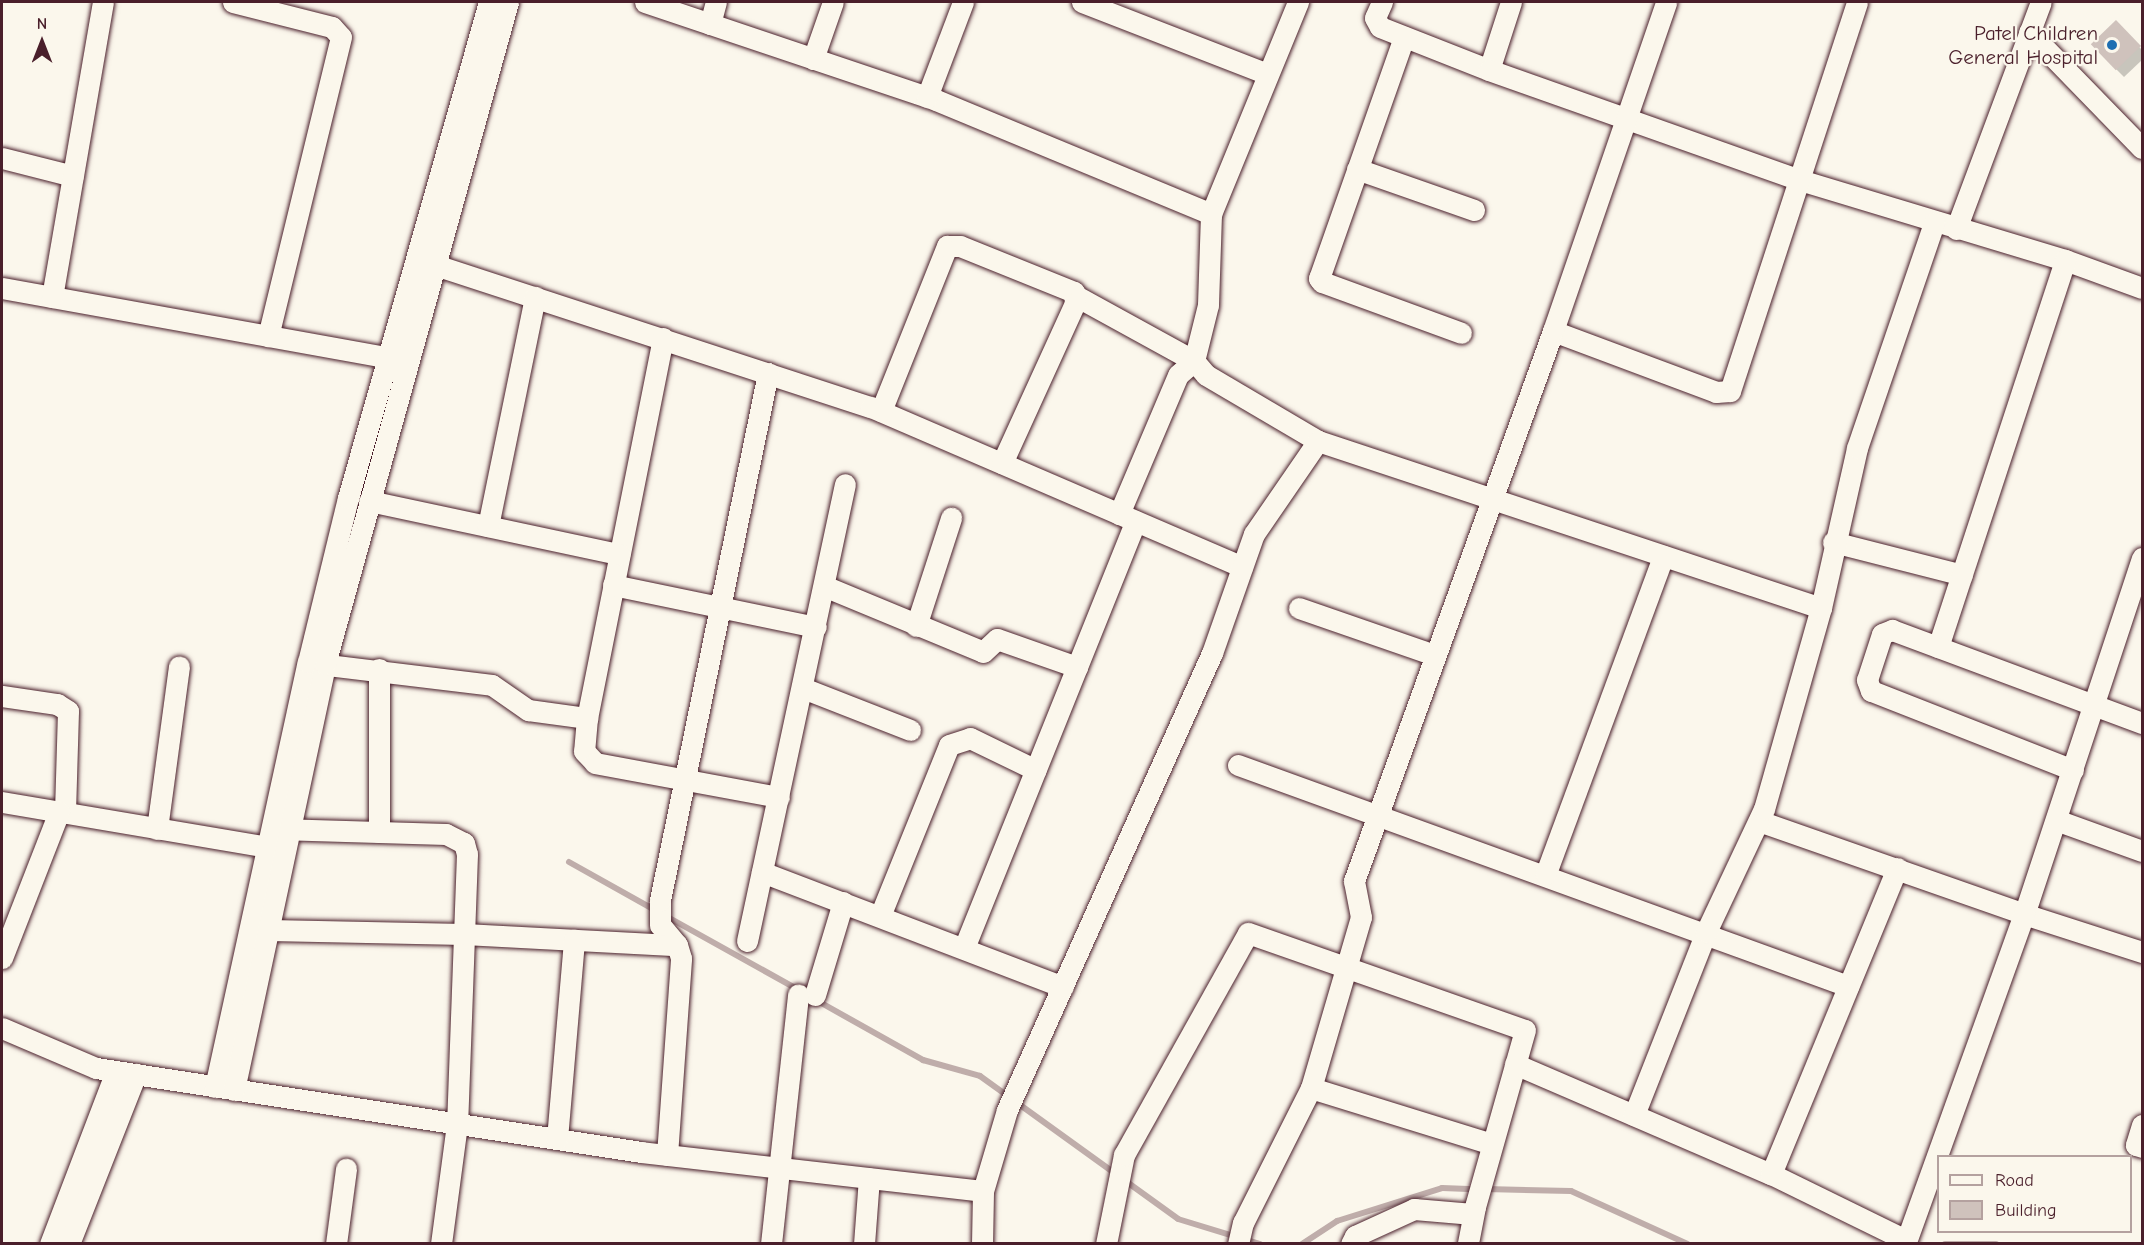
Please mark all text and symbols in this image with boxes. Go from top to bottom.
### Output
north arrow [12,12,72,72]
text: N [37,15,47,33]
place label: Patel Children General Hospital [1948,20,2098,70]
marker: Patel Children General Hospital [2103,36,2121,54]
legend [1937,1155,2132,1233]
text: Road [1995,1170,2034,1191]
text: Building [1995,1200,2057,1221]

